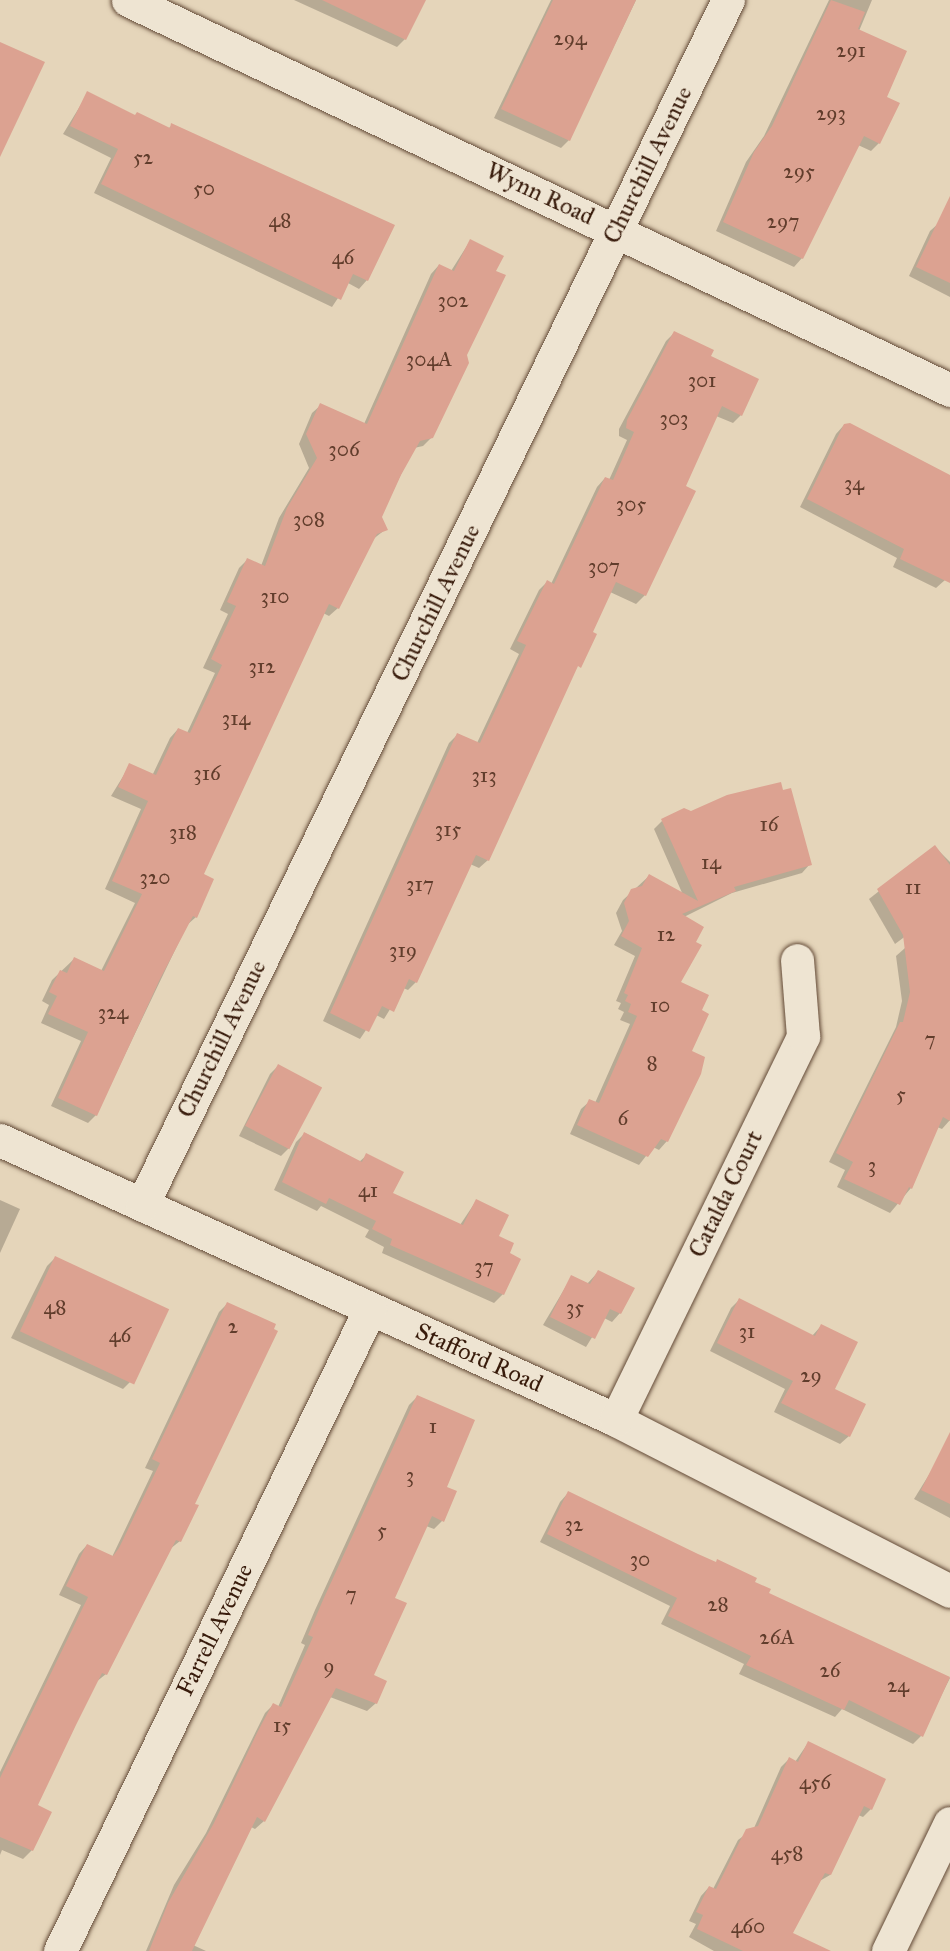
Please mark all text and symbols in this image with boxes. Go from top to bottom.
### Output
house number: 294 [553,25,587,51]
house number: 291 [836,37,866,63]
street label: Churchill Avenue [597,82,699,248]
house number: 293 [816,100,846,126]
house number: 52 [133,144,153,170]
street label: Wynn Road [481,156,599,232]
house number: 295 [783,158,815,184]
house number: 50 [193,175,215,201]
house number: 48 [269,207,291,233]
house number: 297 [767,208,799,234]
house number: 46 [332,244,354,270]
house number: 302 [438,287,468,313]
house number: 304A [406,346,452,372]
house number: 301 [688,367,716,393]
house number: 303 [659,405,689,431]
house number: 306 [328,436,360,462]
house number: 34 [844,470,864,496]
house number: 305 [616,491,646,517]
house number: 308 [293,506,325,532]
street label: Churchill Avenue [385,520,487,686]
house number: 307 [588,553,620,579]
house number: 310 [261,583,289,609]
house number: 312 [248,653,276,679]
house number: 314 [222,705,250,731]
house number: 316 [193,760,221,786]
house number: 313 [471,762,497,788]
house number: 16 [759,811,779,837]
house number: 315 [435,816,461,842]
house number: 318 [169,819,197,845]
house number: 14 [701,849,721,875]
house number: 320 [140,864,170,890]
house number: 317 [406,871,434,897]
house number: 11 [905,874,921,900]
house number: 12 [657,921,675,947]
house number: 319 [389,937,417,963]
street label: Churchill Avenue [171,956,273,1122]
house number: 10 [650,992,670,1018]
house number: 324 [98,999,128,1025]
house number: 7 [924,1026,936,1052]
house number: 8 [646,1050,658,1076]
house number: 5 [896,1081,906,1107]
house number: 6 [618,1105,628,1131]
street label: Catalda Court [683,1126,769,1262]
house number: 3 [868,1152,876,1178]
house number: 41 [358,1177,378,1203]
house number: 37 [474,1253,494,1279]
house number: 48 [44,1294,66,1320]
house number: 35 [566,1294,584,1320]
house number: 2 [228,1313,238,1339]
street label: Stafford Road [411,1317,547,1399]
house number: 31 [739,1318,755,1344]
house number: 46 [109,1322,131,1348]
house number: 29 [800,1362,822,1388]
house number: 1 [429,1413,437,1439]
house number: 3 [406,1462,414,1488]
house number: 32 [565,1511,583,1537]
house number: 5 [377,1517,387,1543]
house number: 30 [630,1546,650,1572]
street label: Farrell Avenue [171,1559,259,1701]
house number: 7 [345,1581,357,1607]
house number: 28 [707,1591,729,1617]
house number: 26A [759,1624,795,1650]
house number: 9 [323,1653,335,1679]
house number: 26 [819,1657,841,1683]
house number: 24 [887,1672,909,1698]
house number: 15 [273,1712,291,1738]
house number: 456 [799,1769,831,1795]
house number: 458 [771,1840,803,1866]
house number: 460 [731,1913,765,1939]

